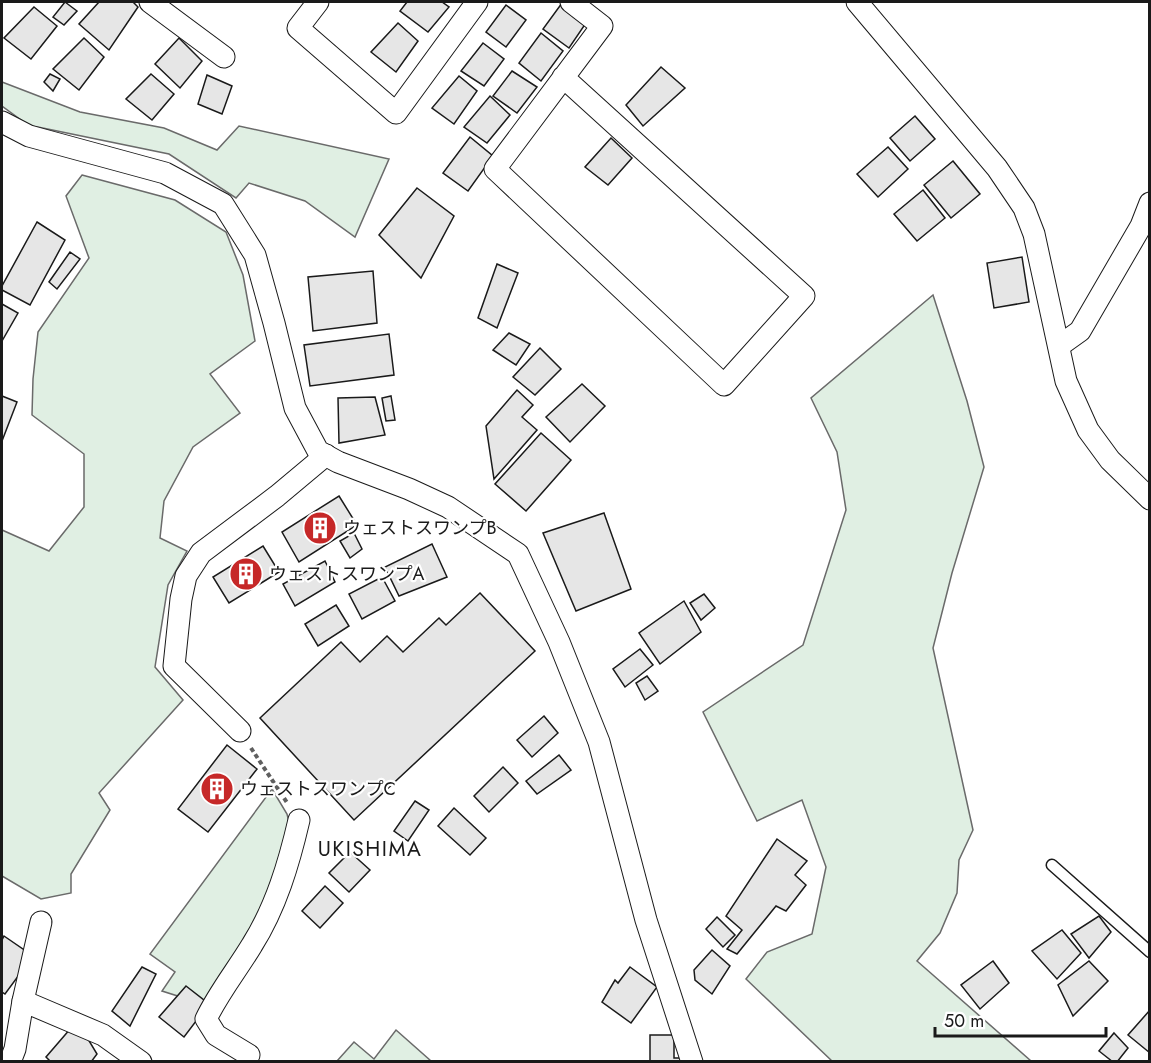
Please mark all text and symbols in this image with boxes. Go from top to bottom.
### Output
building icon: ウェストスワンプB [302,510,338,546]
place label: ウェストスワンプB [343,515,497,541]
building icon: ウェストスワンプA [228,556,264,592]
place label: ウェストスワンプA [269,561,424,587]
building icon: ウェストスワンプC [199,771,235,807]
place label: ウェストスワンプC [240,776,396,802]
district label: UKISHIMA [318,834,422,864]
scale bar [935,1000,1106,1038]
text: 50 m [944,1008,984,1034]

